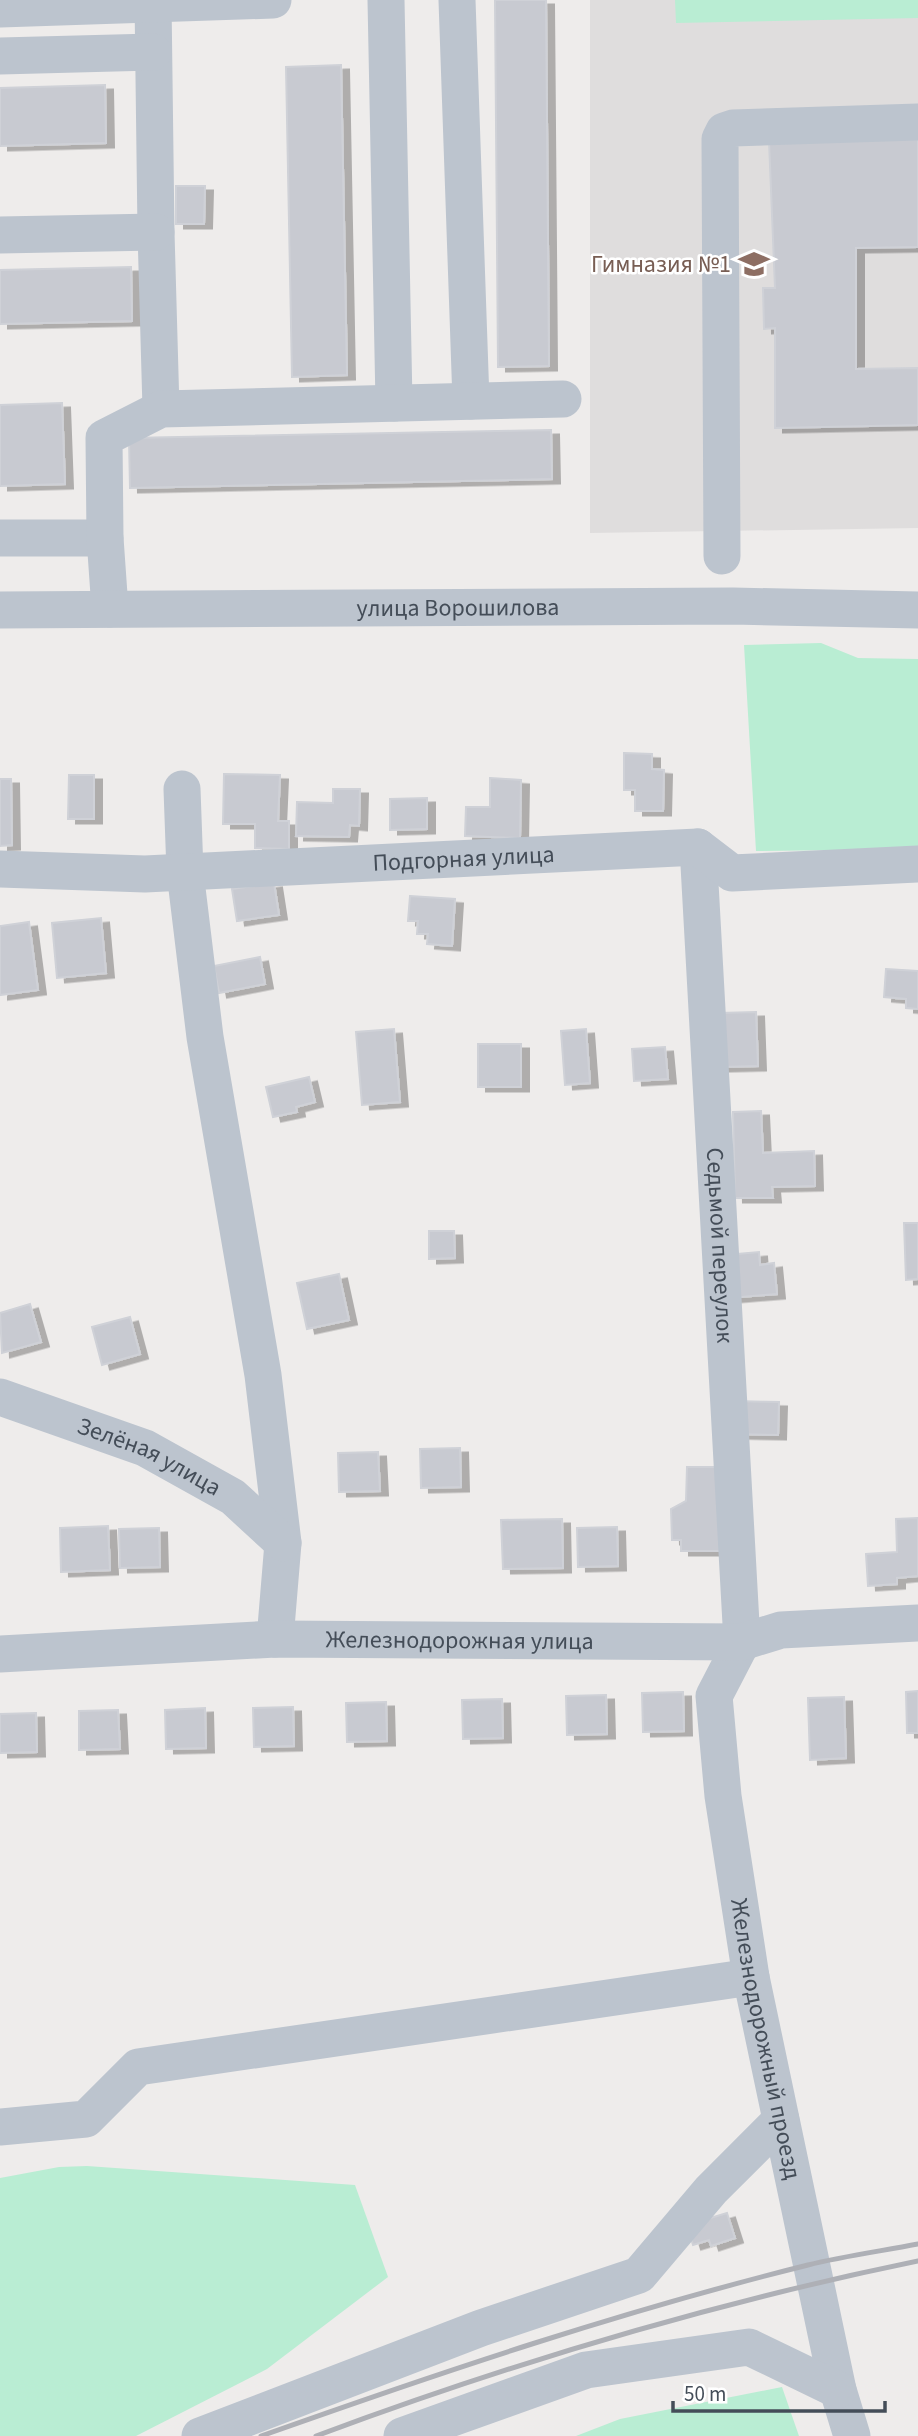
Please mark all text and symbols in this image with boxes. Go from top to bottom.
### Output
place label: Гимназия №1 [591,247,731,282]
school or university icon: Гимназия №1 [737,247,771,281]
street label: улица Ворошилова [356,589,560,626]
street label: Подгорная улица [372,837,555,880]
street label: Седьмой переулок [697,1147,743,1344]
street label: Зелёная улица [73,1408,228,1505]
street label: Железнодорожная улица [325,1622,594,1659]
street label: Железнодорожный проезд [722,1896,811,2183]
scale bar [673,2370,885,2414]
text: 50 m [684,2379,726,2409]

